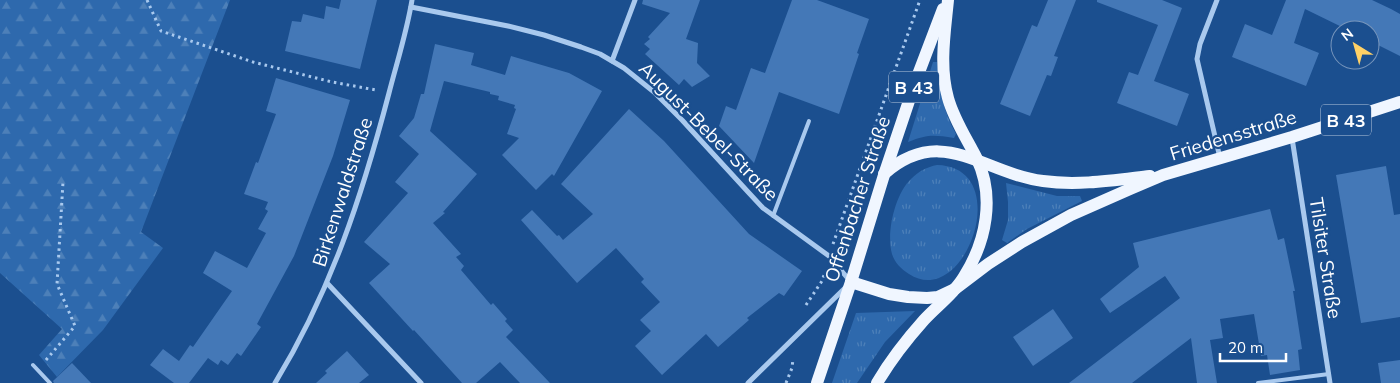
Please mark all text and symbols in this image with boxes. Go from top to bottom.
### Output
north arrow [1330,20,1380,70]
text: N [1338,24,1357,45]
street label: August-Bebel-Straße [634,56,784,206]
road number: B 43 [889,72,939,102]
street label: Friedensstraße [1167,104,1299,166]
road number: B 43 [1321,104,1371,136]
street label: Offenbacher Straße [819,113,895,285]
street label: Birkenwaldstraße [307,114,377,270]
street label: Tilsiter Straße [1305,196,1347,320]
scale bar [1220,330,1286,362]
text: 20 m [1228,338,1263,357]

